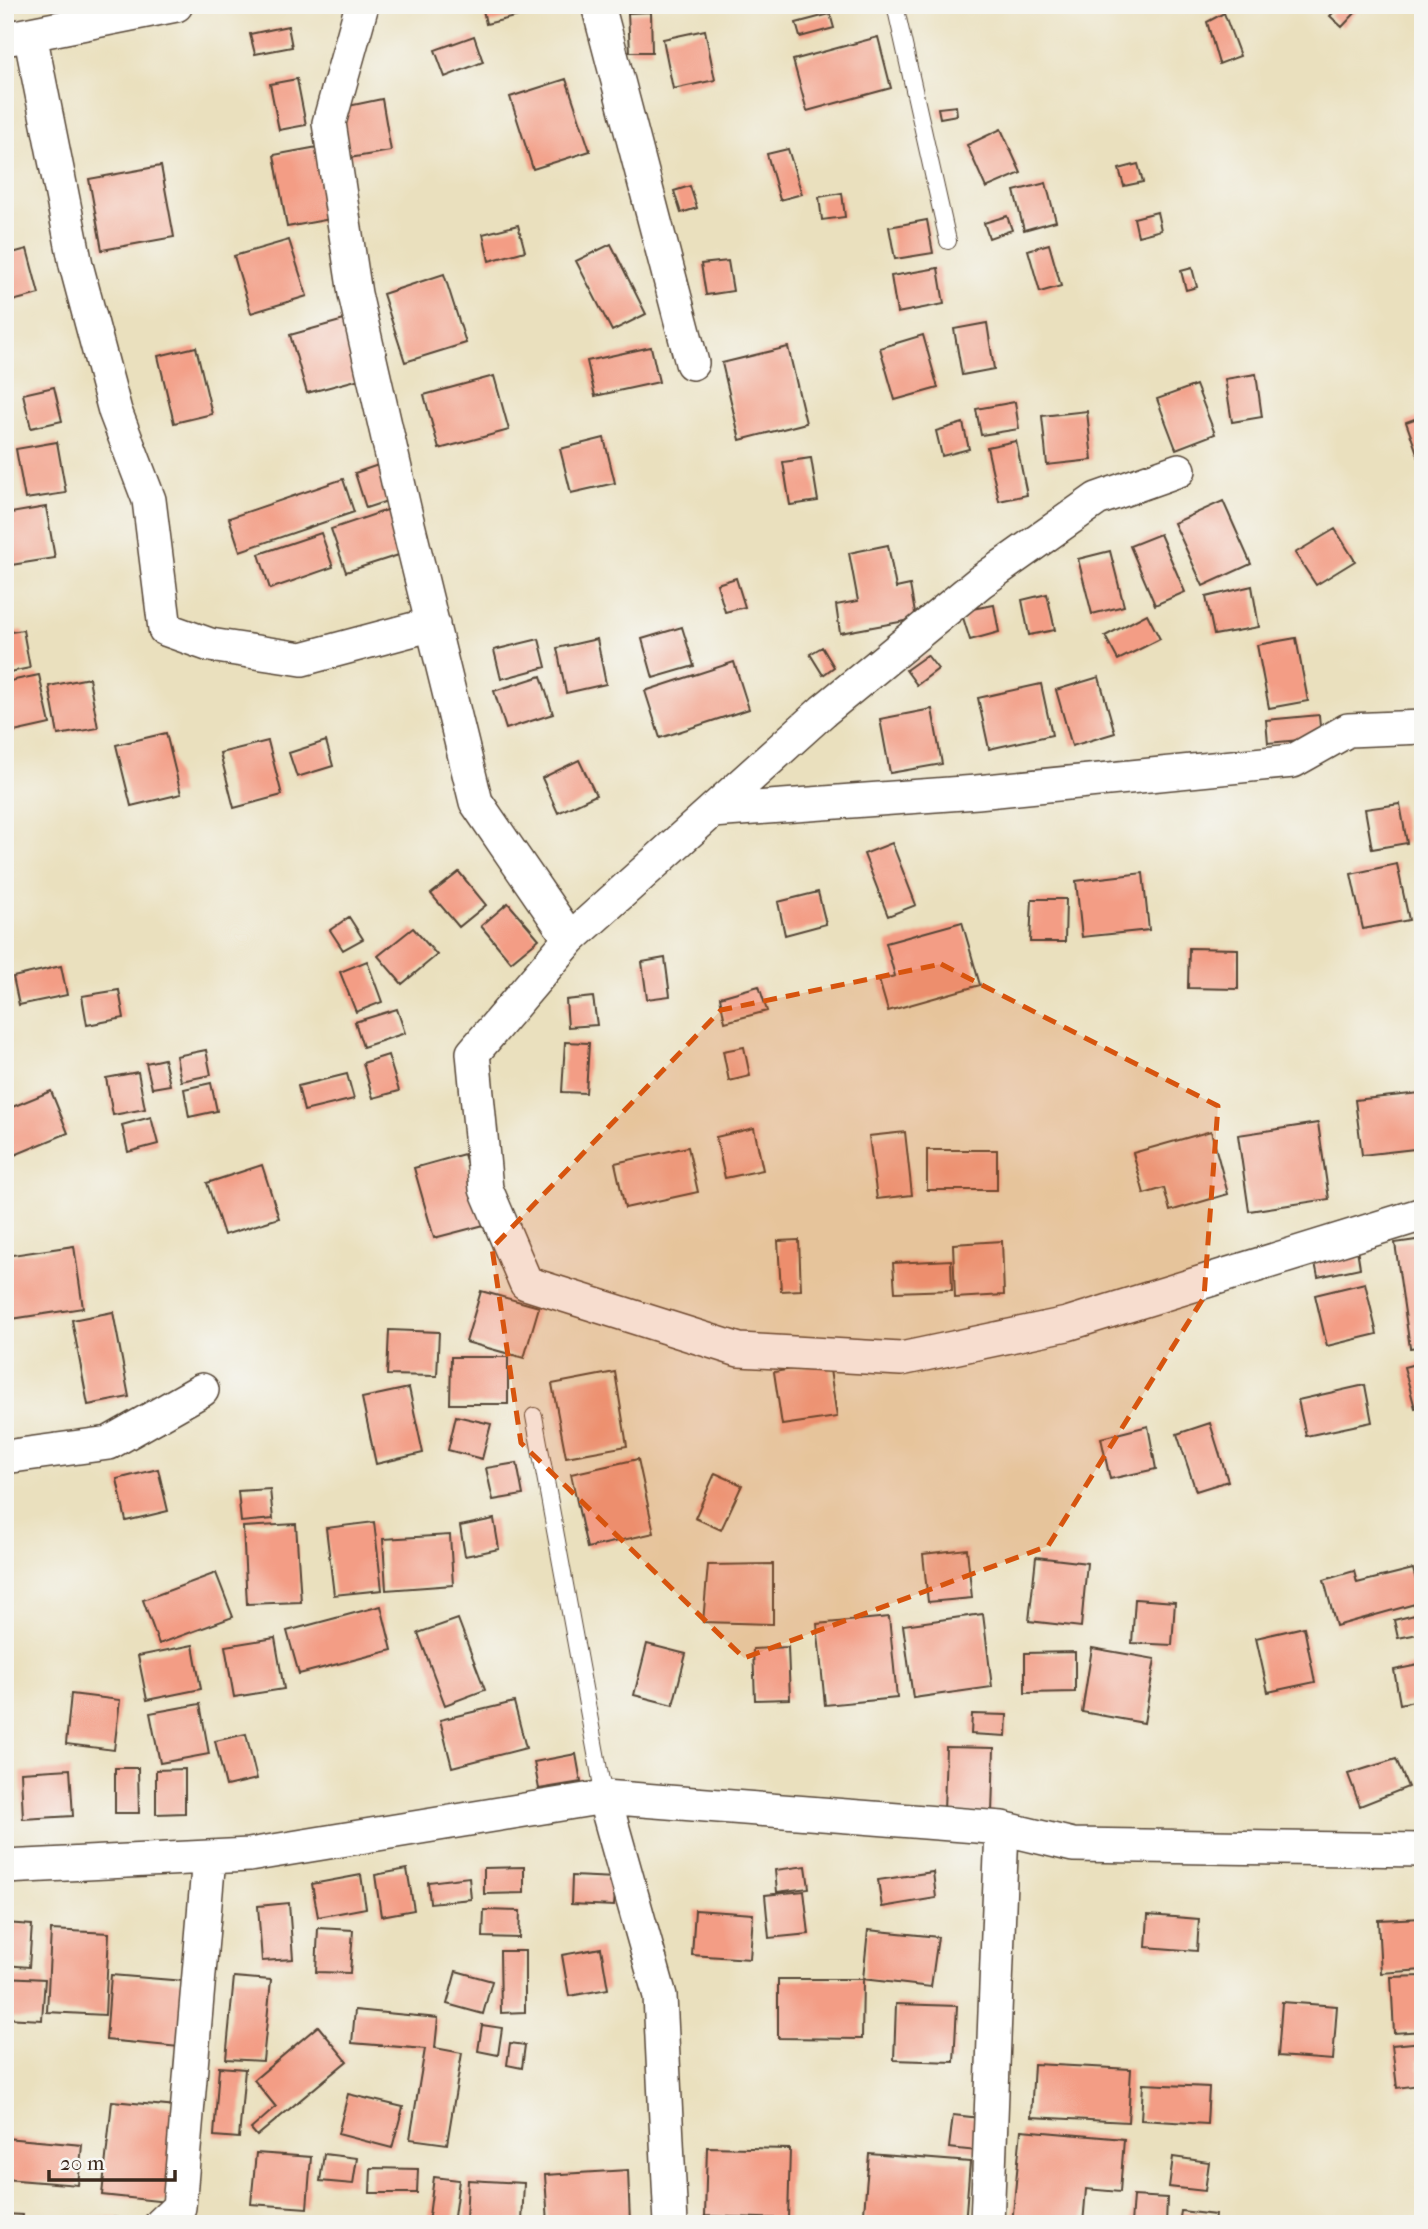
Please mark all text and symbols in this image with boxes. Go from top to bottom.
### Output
scale bar [49,2138,175,2182]
text: 20 m [60,2151,105,2175]

